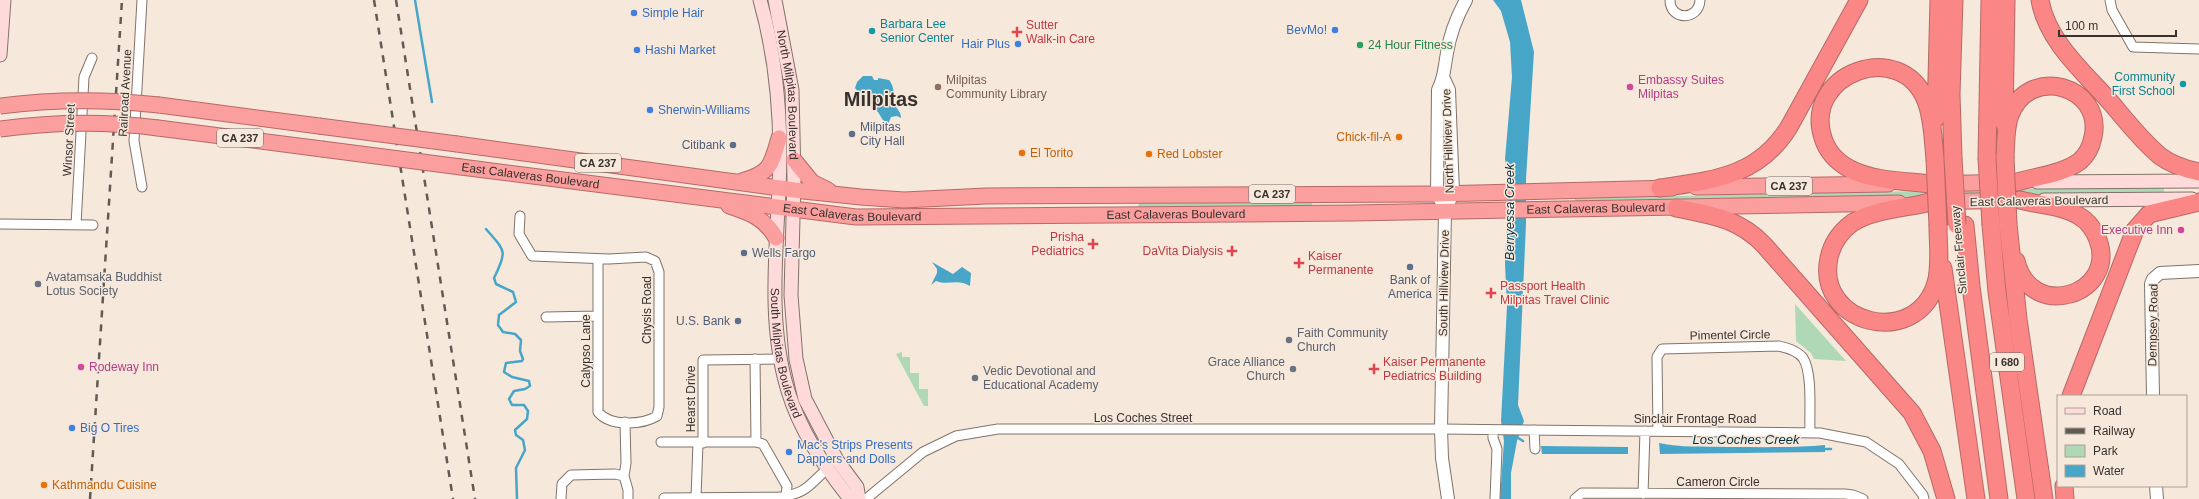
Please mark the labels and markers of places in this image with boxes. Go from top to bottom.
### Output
place label: Simple Hair [642,6,704,20]
marker: Simple Hair [629,8,639,18]
place label: Barbara Lee Senior Center [880,17,954,45]
place label: Sutter Walk-in Care [1026,18,1095,46]
place label: BevMo! [1286,23,1327,37]
marker: BevMo! [1330,25,1340,35]
marker: Barbara Lee Senior Center [867,26,877,36]
marker: Sutter Walk-in Care [1011,26,1023,38]
place label: Hair Plus [961,37,1010,51]
place label: 24 Hour Fitness [1368,38,1453,52]
marker: Hair Plus [1013,39,1023,49]
marker: 24 Hour Fitness [1355,40,1365,50]
place label: Hashi Market [645,43,716,57]
marker: Hashi Market [632,45,642,55]
place label: Community First School [2112,70,2175,98]
place label: Milpitas Community Library [946,73,1047,101]
place label: Embassy Suites Milpitas [1638,73,1724,101]
marker: Community First School [2178,79,2188,89]
marker: Milpitas Community Library [933,82,943,92]
marker: Embassy Suites Milpitas [1625,82,1635,92]
place label: Sherwin-Williams [658,103,750,117]
marker: Sherwin-Williams [645,105,655,115]
place label: Milpitas City Hall [860,120,905,148]
marker: Milpitas City Hall [847,129,857,139]
place label: Chick-fil-A [1336,130,1391,144]
marker: Chick-fil-A [1394,132,1404,142]
place label: Citibank [682,138,726,152]
marker: Citibank [728,140,738,150]
place label: El Torito [1030,146,1073,160]
place label: Red Lobster [1157,147,1222,161]
marker: El Torito [1017,148,1027,158]
marker: Red Lobster [1144,149,1154,159]
place label: Executive Inn [2101,223,2173,237]
marker: Executive Inn [2176,225,2186,235]
place label: Prisha Pediatrics [1031,230,1084,258]
marker: Prisha Pediatrics [1087,238,1099,250]
place label: DaVita Dialysis [1143,244,1223,258]
marker: DaVita Dialysis [1226,245,1238,257]
place label: Wells Fargo [752,246,816,260]
marker: Wells Fargo [739,248,749,258]
place label: Kaiser Permanente [1308,249,1374,277]
marker: Kaiser Permanente [1293,257,1305,269]
marker: Bank of America [1405,262,1415,272]
place label: Avatamsaka Buddhist Lotus Society [46,270,163,298]
place label: Bank of America [1388,273,1432,301]
marker: Avatamsaka Buddhist Lotus Society [33,279,43,289]
place label: Passport Health Milpitas Travel Clinic [1500,279,1609,307]
marker: Passport Health Milpitas Travel Clinic [1485,287,1497,299]
place label: U.S. Bank [676,314,731,328]
marker: U.S. Bank [733,316,743,326]
place label: Faith Community Church [1297,326,1388,354]
marker: Faith Community Church [1284,335,1294,345]
place label: Grace Alliance Church [1208,355,1285,383]
place label: Kaiser Permanente Pediatrics Building [1383,355,1486,383]
place label: Rodeway Inn [89,360,159,374]
marker: Rodeway Inn [76,362,86,372]
marker: Kaiser Permanente Pediatrics Building [1368,363,1380,375]
place label: Vedic Devotional and Educational Academy [983,364,1098,392]
marker: Grace Alliance Church [1288,364,1298,374]
marker: Vedic Devotional and Educational Academy [970,373,980,383]
place label: Big O Tires [80,421,139,435]
marker: Big O Tires [67,423,77,433]
place label: Mac's Strips Presents Dappers and Dolls [797,438,913,466]
marker: Mac's Strips Presents Dappers and Dolls [784,447,794,457]
place label: Kathmandu Cuisine [52,478,157,492]
marker: Kathmandu Cuisine [39,480,49,490]

